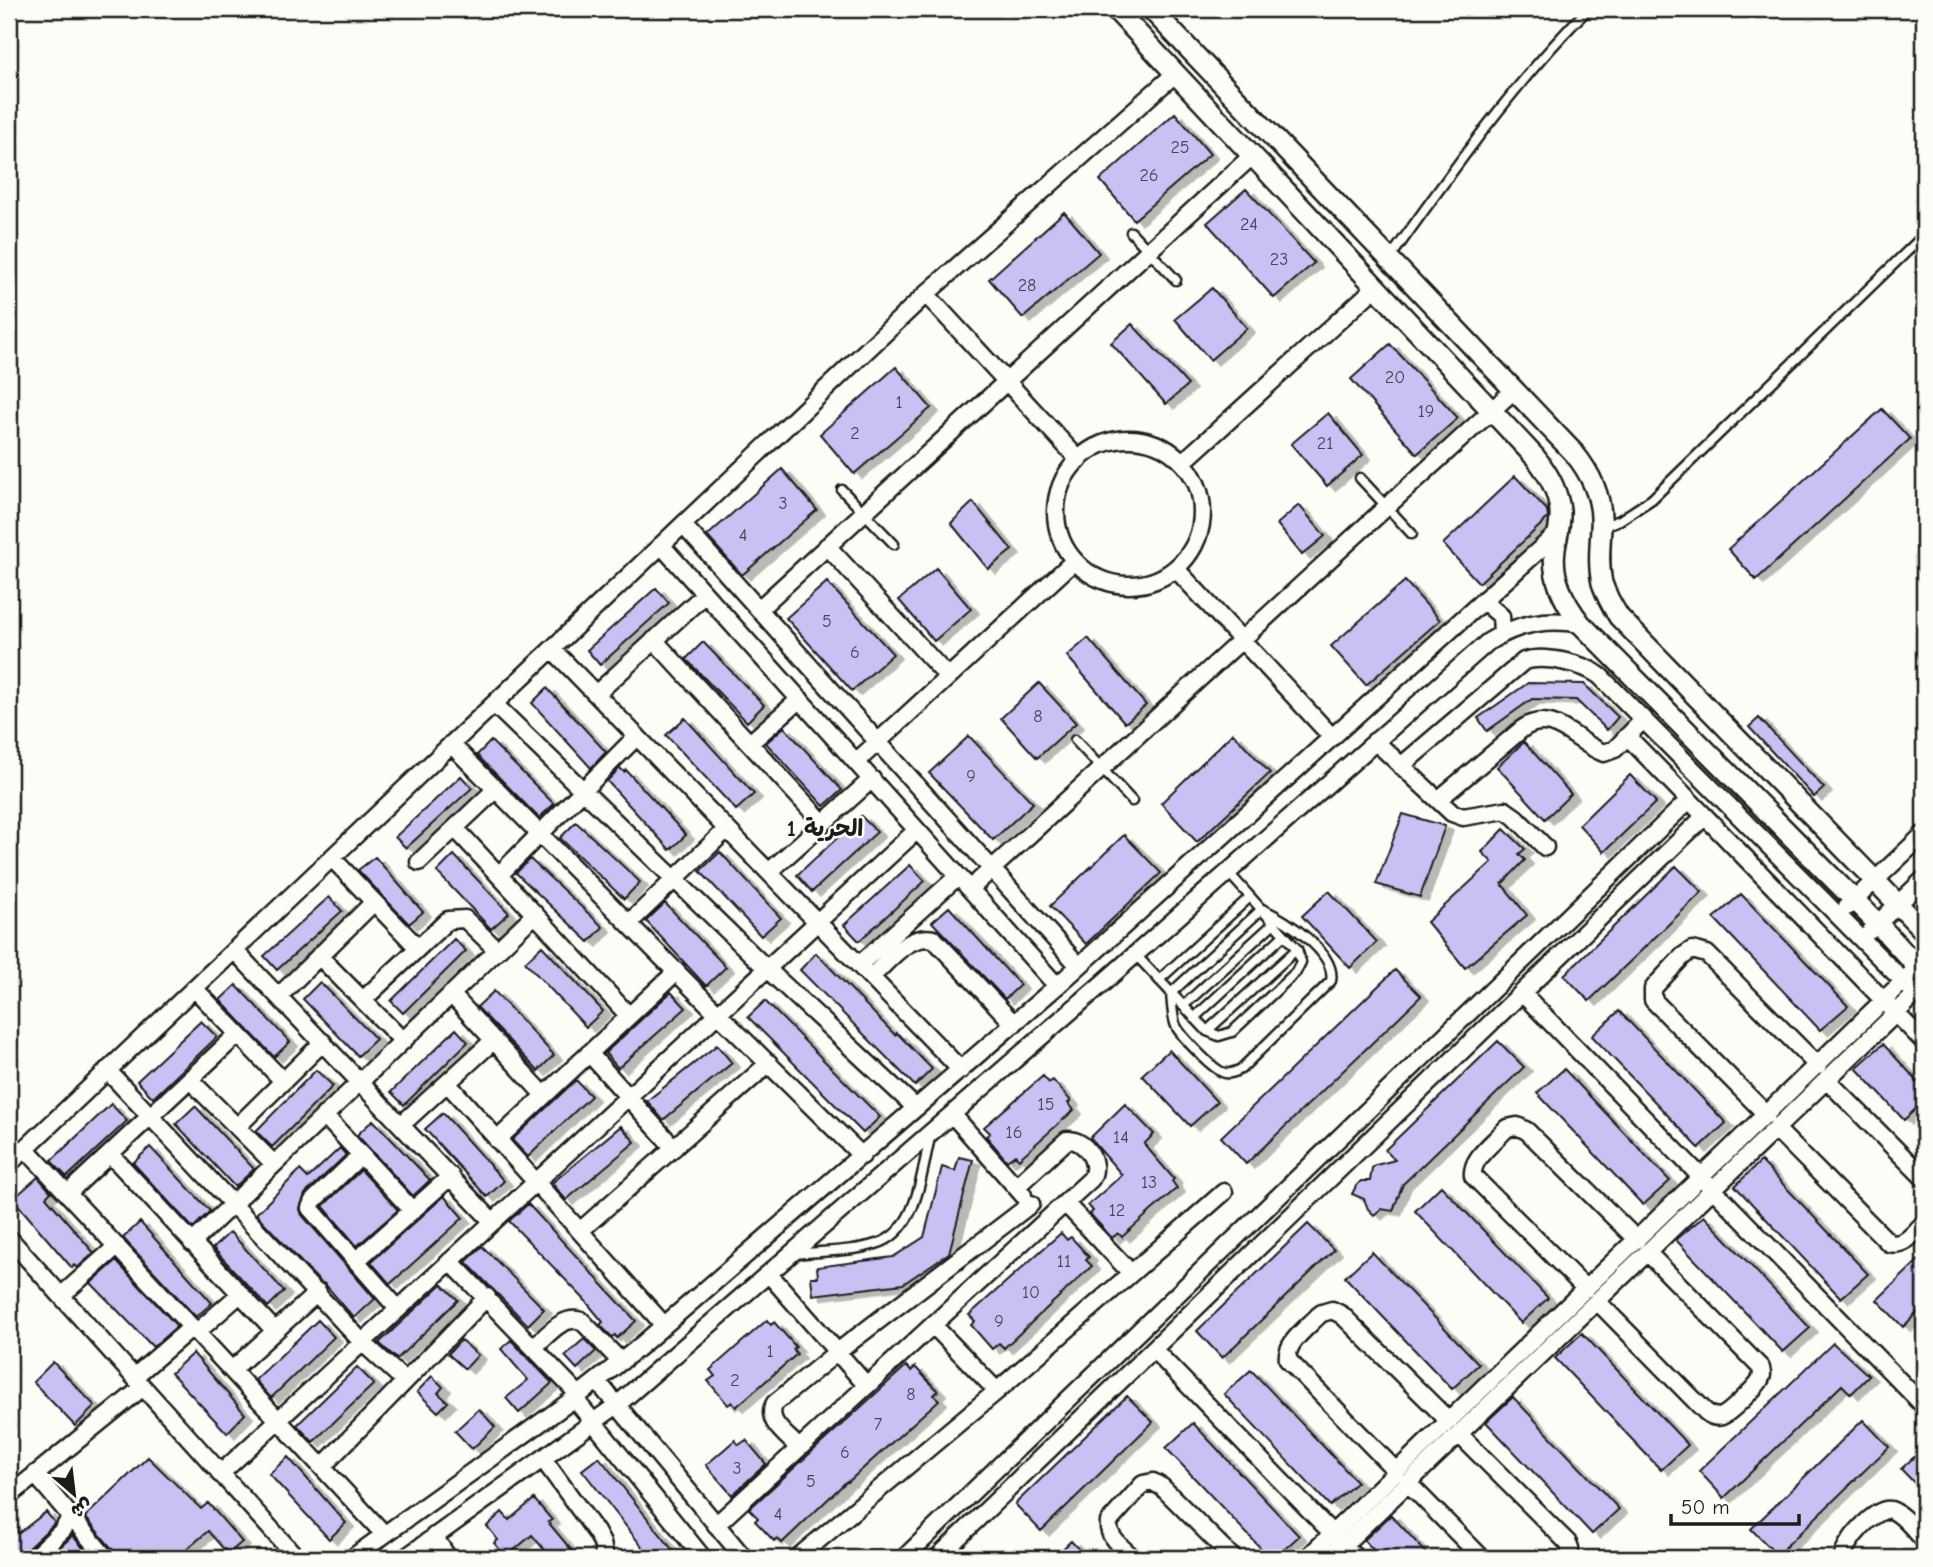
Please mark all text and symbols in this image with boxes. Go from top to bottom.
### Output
house number: 25 [1170,137,1190,158]
house number: 26 [1139,165,1159,186]
house number: 24 [1240,214,1258,235]
house number: 23 [1270,249,1288,270]
house number: 28 [1018,275,1036,296]
house number: 20 [1385,367,1405,388]
house number: 1 [895,392,903,413]
house number: 19 [1418,401,1434,422]
house number: 2 [850,423,860,444]
house number: 21 [1317,433,1333,454]
house number: 3 [778,493,788,514]
house number: 4 [739,525,747,546]
house number: 5 [822,611,832,632]
house number: 6 [850,642,860,663]
house number: 8 [1033,706,1043,727]
house number: 9 [966,766,976,787]
district label: الحرية 1 [787,815,863,842]
house number: 15 [1038,1094,1054,1115]
house number: 16 [1006,1122,1022,1143]
house number: 14 [1113,1127,1129,1148]
house number: 13 [1141,1172,1157,1193]
house number: 12 [1109,1200,1125,1221]
house number: 11 [1057,1251,1071,1272]
house number: 10 [1022,1282,1040,1303]
house number: 9 [994,1311,1004,1332]
house number: 1 [766,1341,774,1362]
house number: 2 [730,1370,740,1391]
house number: 8 [906,1384,916,1405]
house number: 7 [874,1414,883,1435]
house number: 6 [840,1442,850,1463]
north arrow [38,1458,108,1528]
house number: 3 [732,1458,742,1479]
house number: 5 [806,1471,816,1492]
scale bar [1671,1483,1798,1527]
text: ش [67,1494,96,1523]
text: 50 m [1681,1495,1730,1519]
house number: 4 [774,1504,782,1525]

